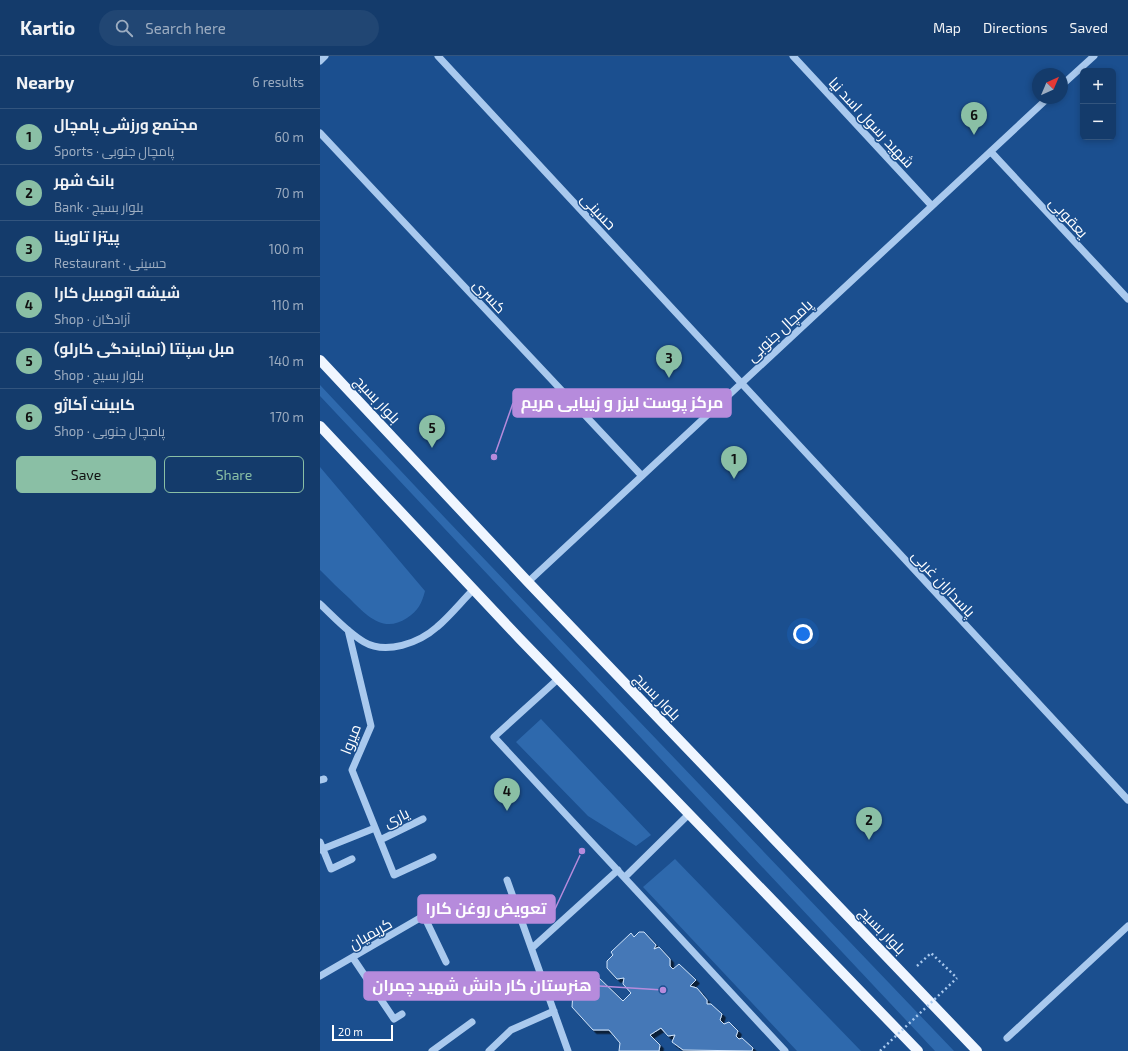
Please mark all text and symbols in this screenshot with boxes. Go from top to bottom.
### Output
search box [99,10,379,46]
text: Kartio [20,16,75,39]
icon: search [113,17,135,39]
text: Search here [145,19,226,37]
text: Map [933,19,961,36]
text: Directions [983,19,1048,36]
text: Saved [1070,19,1108,36]
north arrow [1032,68,1068,104]
map controls [1080,68,1116,140]
button: + [1080,68,1116,104]
text: Nearby [16,72,74,92]
street label: شهید رسول اسد نیا [824,73,919,172]
text: 6 results [252,74,304,90]
pin: 6 [961,102,987,135]
button: − [1080,104,1116,140]
text: مجتمع ورزشی پامچال [54,115,198,133]
text: 1 [26,129,32,145]
text: 60 m [274,129,304,145]
text: Sports · پامچال جنوبی [54,143,174,159]
text: بانک شهر [54,171,115,189]
text: 2 [25,185,33,201]
text: 70 m [275,185,304,201]
street label: حسینی [576,189,620,234]
street label: یعقوبی [1044,193,1092,242]
text: Bank · بلوار بسیج [54,199,144,215]
text: پیتزا تاوینا [54,227,120,245]
text: 3 [25,241,33,257]
text: 100 m [269,241,304,257]
text: Restaurant · حسینی [54,255,166,271]
street label: کسری [468,275,510,318]
text: شیشه اتومبیل کارا [54,283,180,301]
street label: پامچال جنوبی [742,295,817,367]
text: 4 [25,297,33,313]
text: 110 m [272,297,304,313]
text: Shop · آزادگان [54,311,131,327]
text: مبل سپنتا (نمایندگی کارلو) [54,339,235,357]
pin: 3 [656,345,682,378]
text: 5 [25,353,33,369]
text: 140 m [269,353,304,369]
text: Shop · بلوار بسیج [54,367,144,383]
street label: بلوار بسیج [349,371,405,429]
callout: مرکز پوست لیزر و زیبایی مریم [513,389,731,417]
text: مرکز پوست لیزر و زیبایی مریم [521,392,723,414]
text: کابینت آکاژو [54,395,135,413]
text: 6 [25,409,33,425]
text: 170 m [270,409,304,425]
pin: 5 [419,415,445,448]
text: Shop · پامچال جنوبی [54,423,165,439]
pin: 1 [721,446,747,479]
button: Save [16,456,156,493]
button: Share [164,456,304,493]
street label: پاسداران غربی [907,546,980,622]
your location [793,624,813,644]
street label: بلوار بسیج [629,668,685,726]
street label: میروا [336,721,365,757]
pin: 4 [494,778,520,811]
street label: یاری [380,803,412,833]
pin: 2 [856,807,882,840]
callout: تعویض روغن کارا [418,895,555,923]
text: تعویض روغن کارا [426,898,548,918]
street label: بلوار بسیج [854,902,910,960]
street label: کریمیان [345,913,396,954]
callout: هنرستان کار دانش شهید چمران [364,972,599,1000]
text: هنرستان کار دانش شهید چمران [372,975,592,997]
scale bar [332,1023,393,1042]
text: 20 m [338,1025,363,1038]

